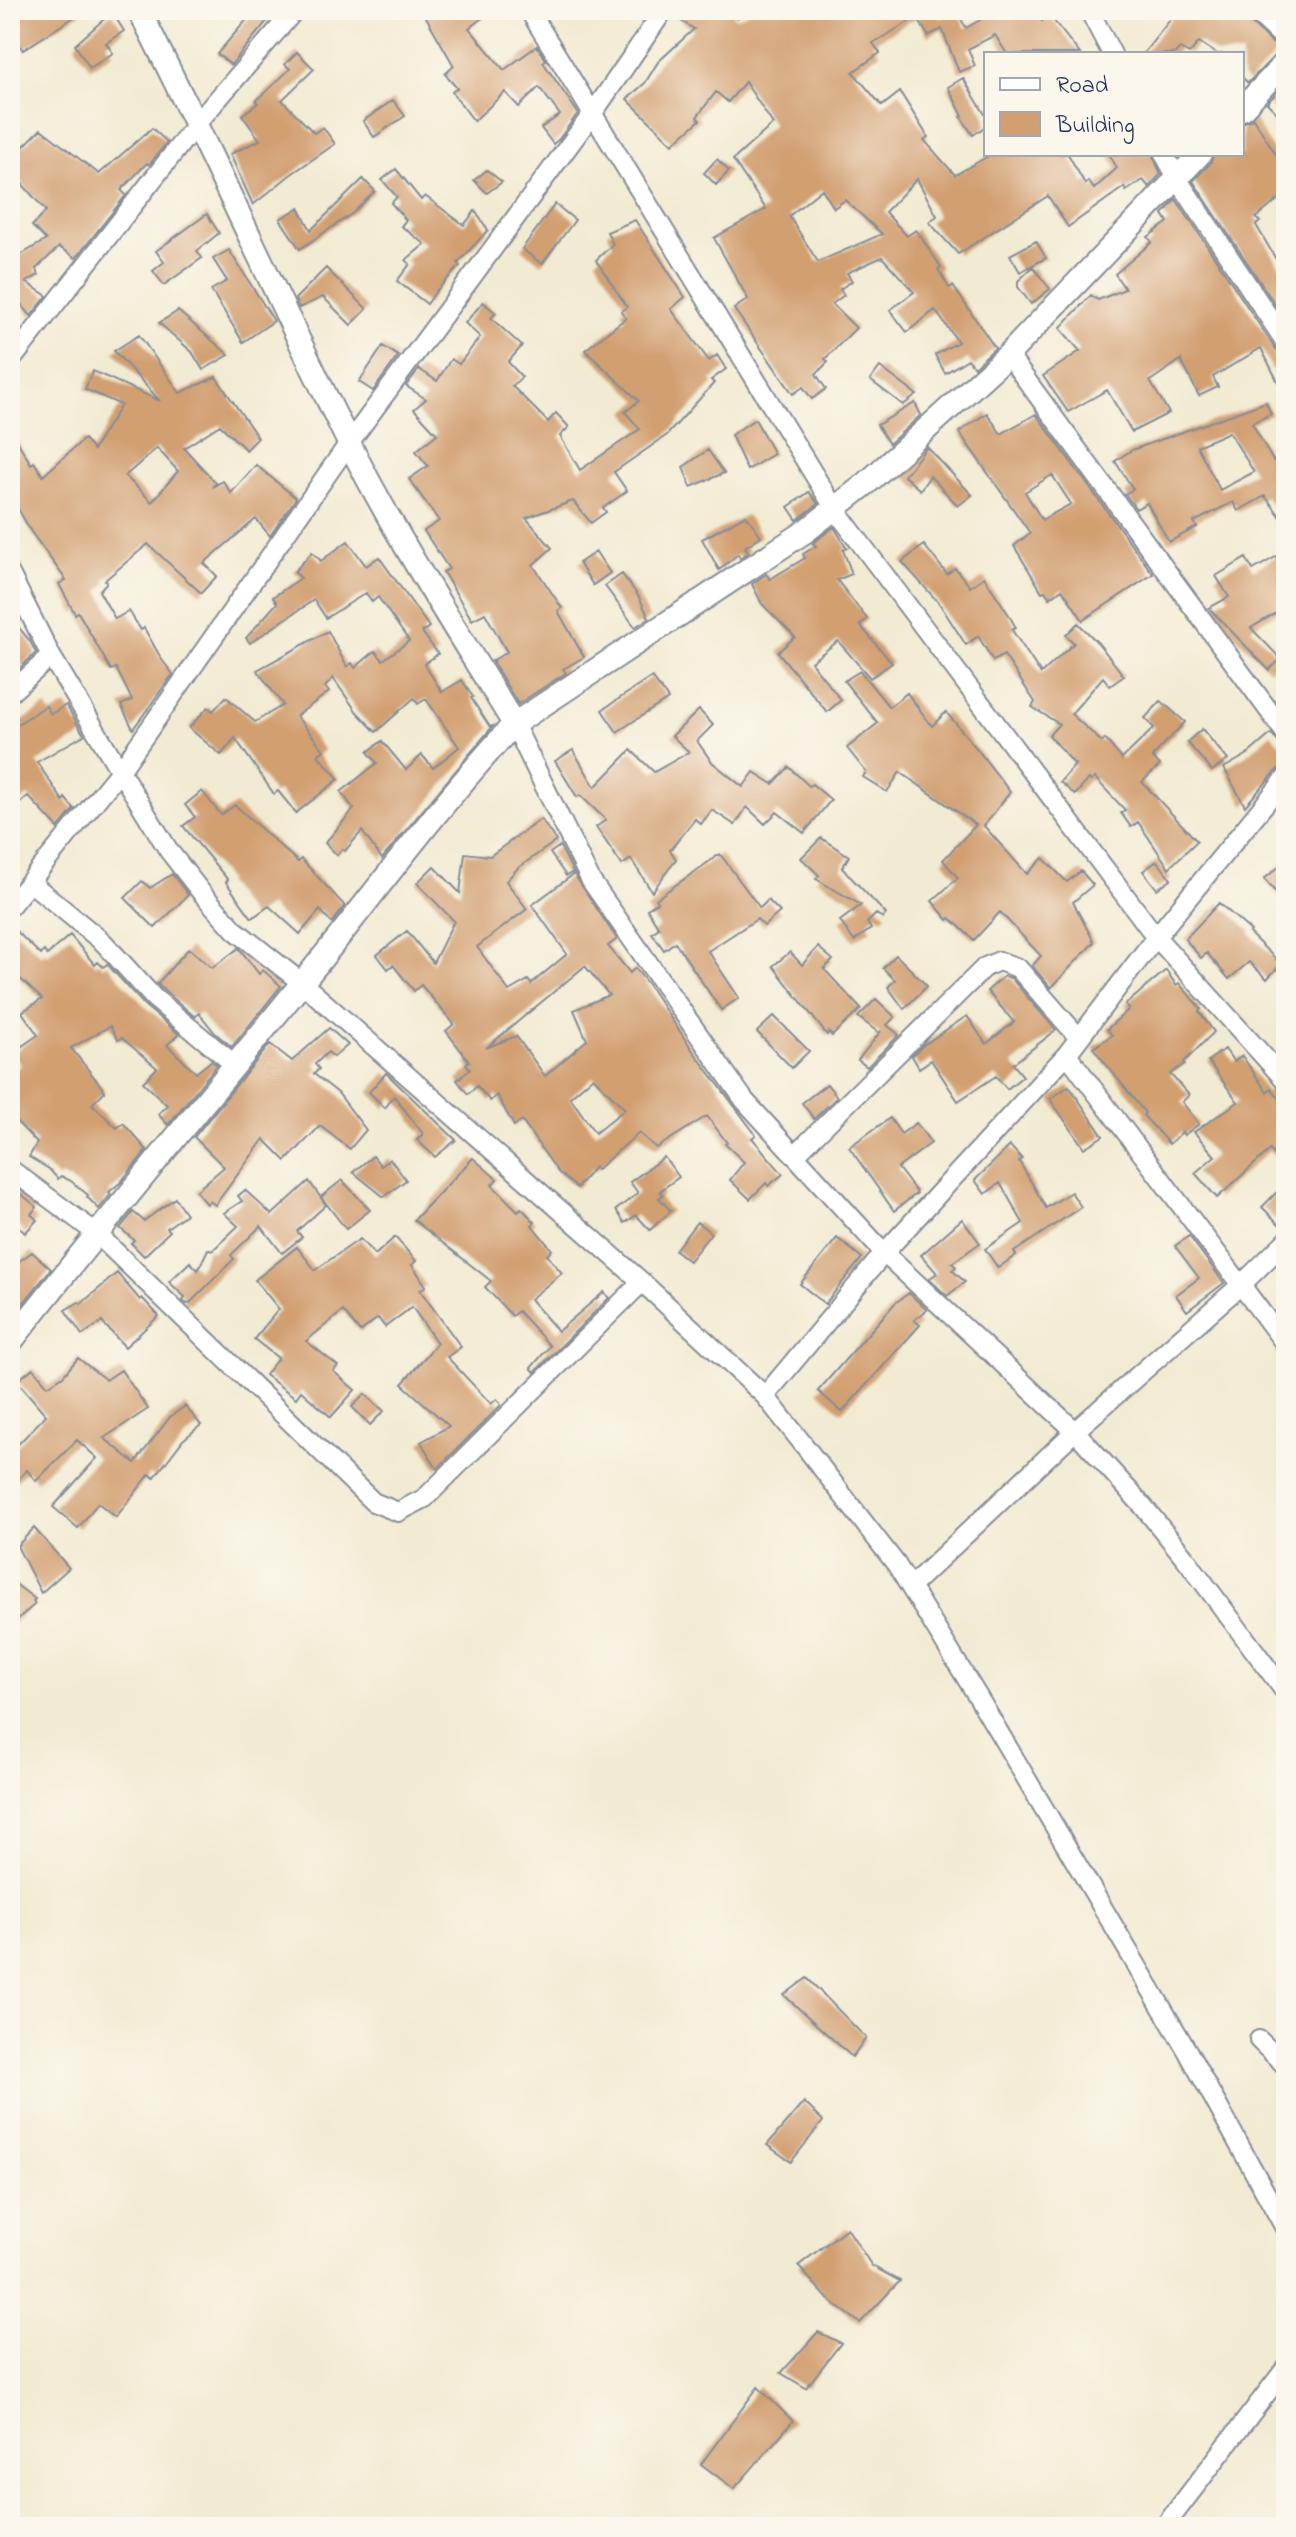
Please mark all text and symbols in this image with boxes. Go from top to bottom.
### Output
legend [984,52,1244,156]
text: Road [1056,69,1109,104]
text: Building [1055,109,1135,144]

